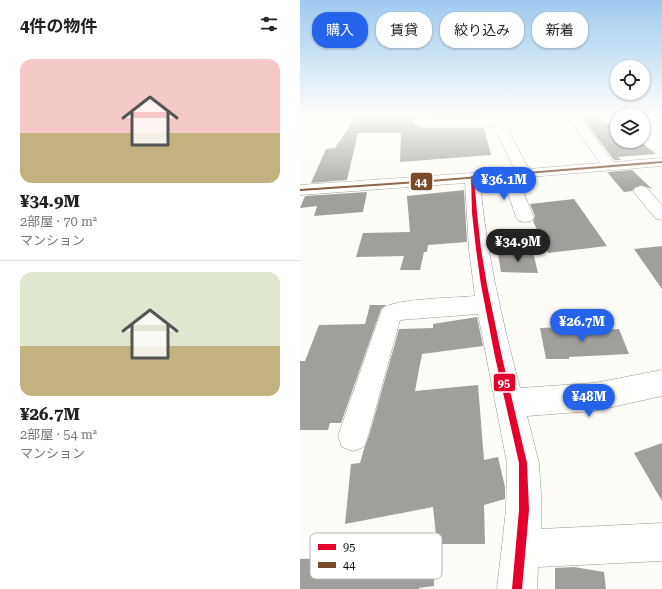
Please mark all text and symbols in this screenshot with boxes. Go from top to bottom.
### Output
chip: 購入 [312,12,368,48]
chip: 賃貸 [376,12,432,48]
chip: 絞り込み [440,12,524,48]
chip: 新着 [532,12,588,48]
icon: filters [258,13,280,35]
text: 4件の物件 [20,16,98,36]
map controls [610,60,650,148]
button: locate [610,60,650,100]
icon: home [114,85,186,157]
button: layers [610,108,650,148]
pin: ¥36.1M [471,167,537,201]
line badge: 44 [410,172,433,191]
text: ¥36.1M [481,172,527,187]
text: 44 [415,176,428,189]
text: ¥34.9M [20,191,80,211]
text: 2部屋 · 70 m² [20,214,97,229]
pin: ¥34.9M [485,229,551,263]
text: マンション [20,233,85,248]
text: ¥34.9M [495,234,541,249]
icon: home [114,298,186,370]
pin: ¥26.7M [549,309,615,343]
text: ¥26.7M [559,314,605,329]
line badge: 95 [493,373,516,392]
text: 95 [498,377,510,390]
pin: ¥48M [565,384,613,418]
text: ¥48M [572,389,606,404]
text: ¥26.7M [20,404,80,424]
text: 2部屋 · 54 m² [20,427,97,442]
text: マンション [20,446,85,461]
legend [310,533,442,579]
text: 95 [343,541,355,554]
text: 44 [343,559,356,572]

